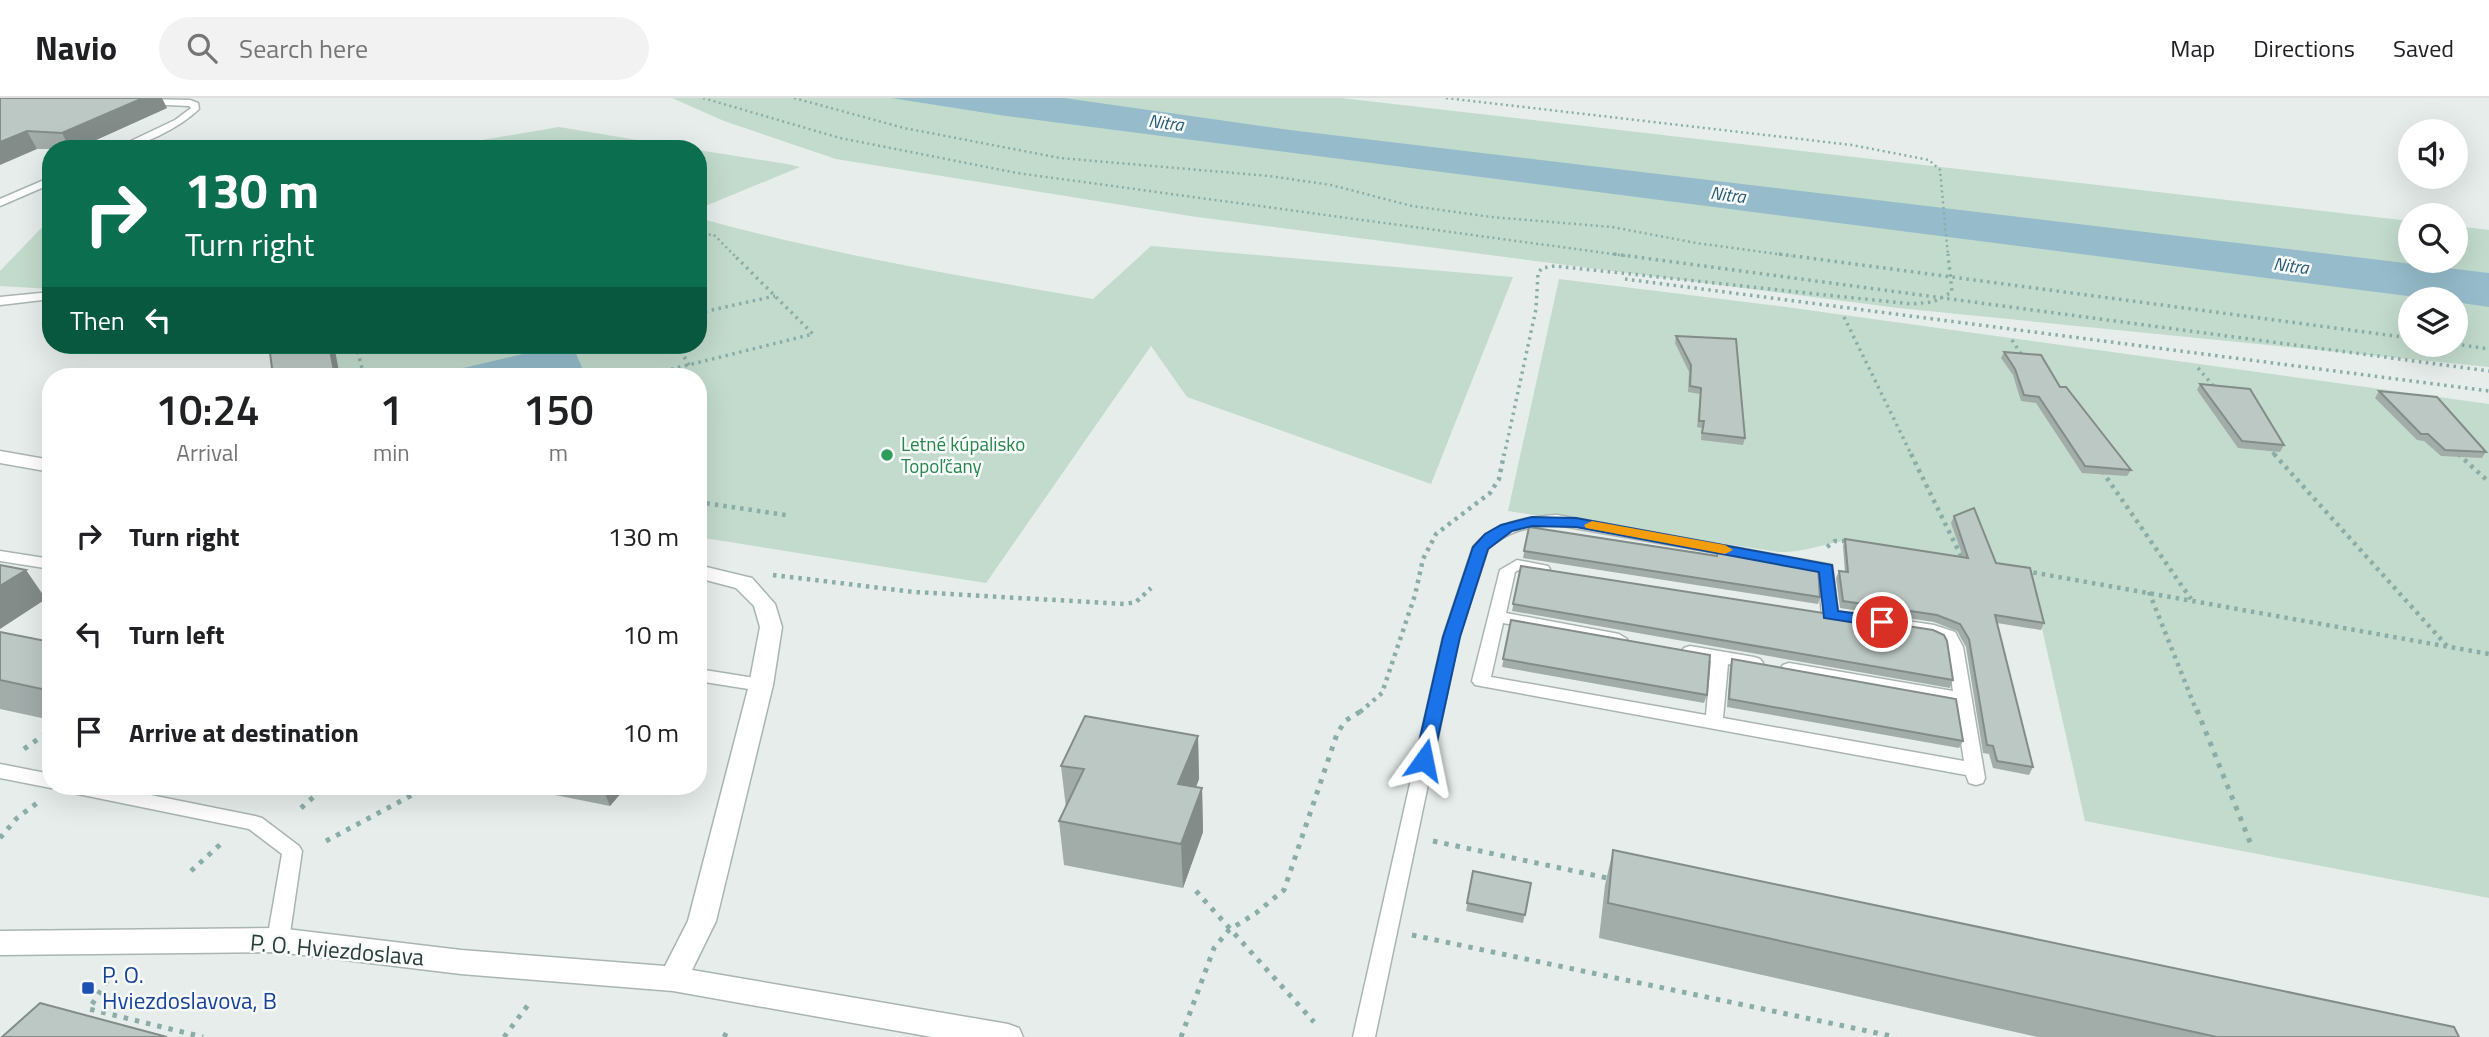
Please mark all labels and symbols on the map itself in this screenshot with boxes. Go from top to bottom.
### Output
water label: Nitra [1147,107,1186,138]
water label: Nitra [1709,179,1748,210]
water label: Nitra [2272,250,2311,281]
place label: Letné kúpalisko Topoľčany [901,429,1025,480]
marker: Letné kúpalisko Topoľčany [879,447,895,463]
pin [1852,592,1912,652]
position arrow [1387,723,1461,797]
street label: P. O. Hviezdoslava [249,924,426,975]
place label: P. O. Hviezdoslavova, B [102,957,277,1018]
marker: P. O. Hviezdoslavova, B [80,980,96,996]

